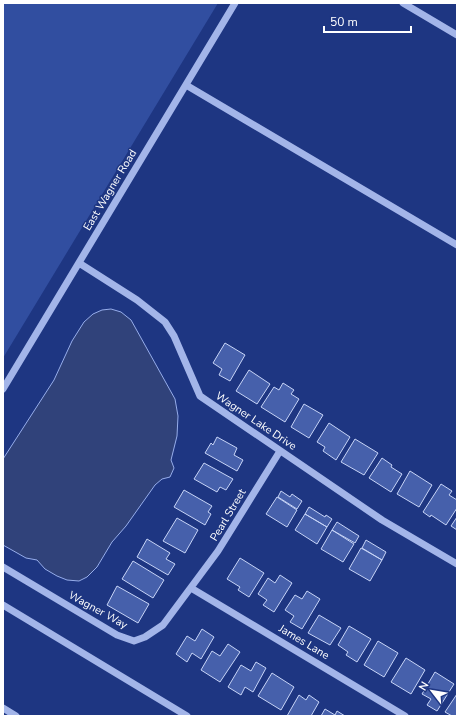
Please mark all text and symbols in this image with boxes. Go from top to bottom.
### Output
scale bar [324,8,411,34]
text: 50 m [330,14,358,30]
street label: East Wagner Road [80,147,140,233]
street label: Wagner Lake Drive [213,388,300,454]
street label: Pearl Street [207,486,250,544]
street label: Wagner Way [66,588,131,633]
street label: James Lane [275,620,332,663]
north arrow [412,671,452,711]
text: N [415,679,432,693]

